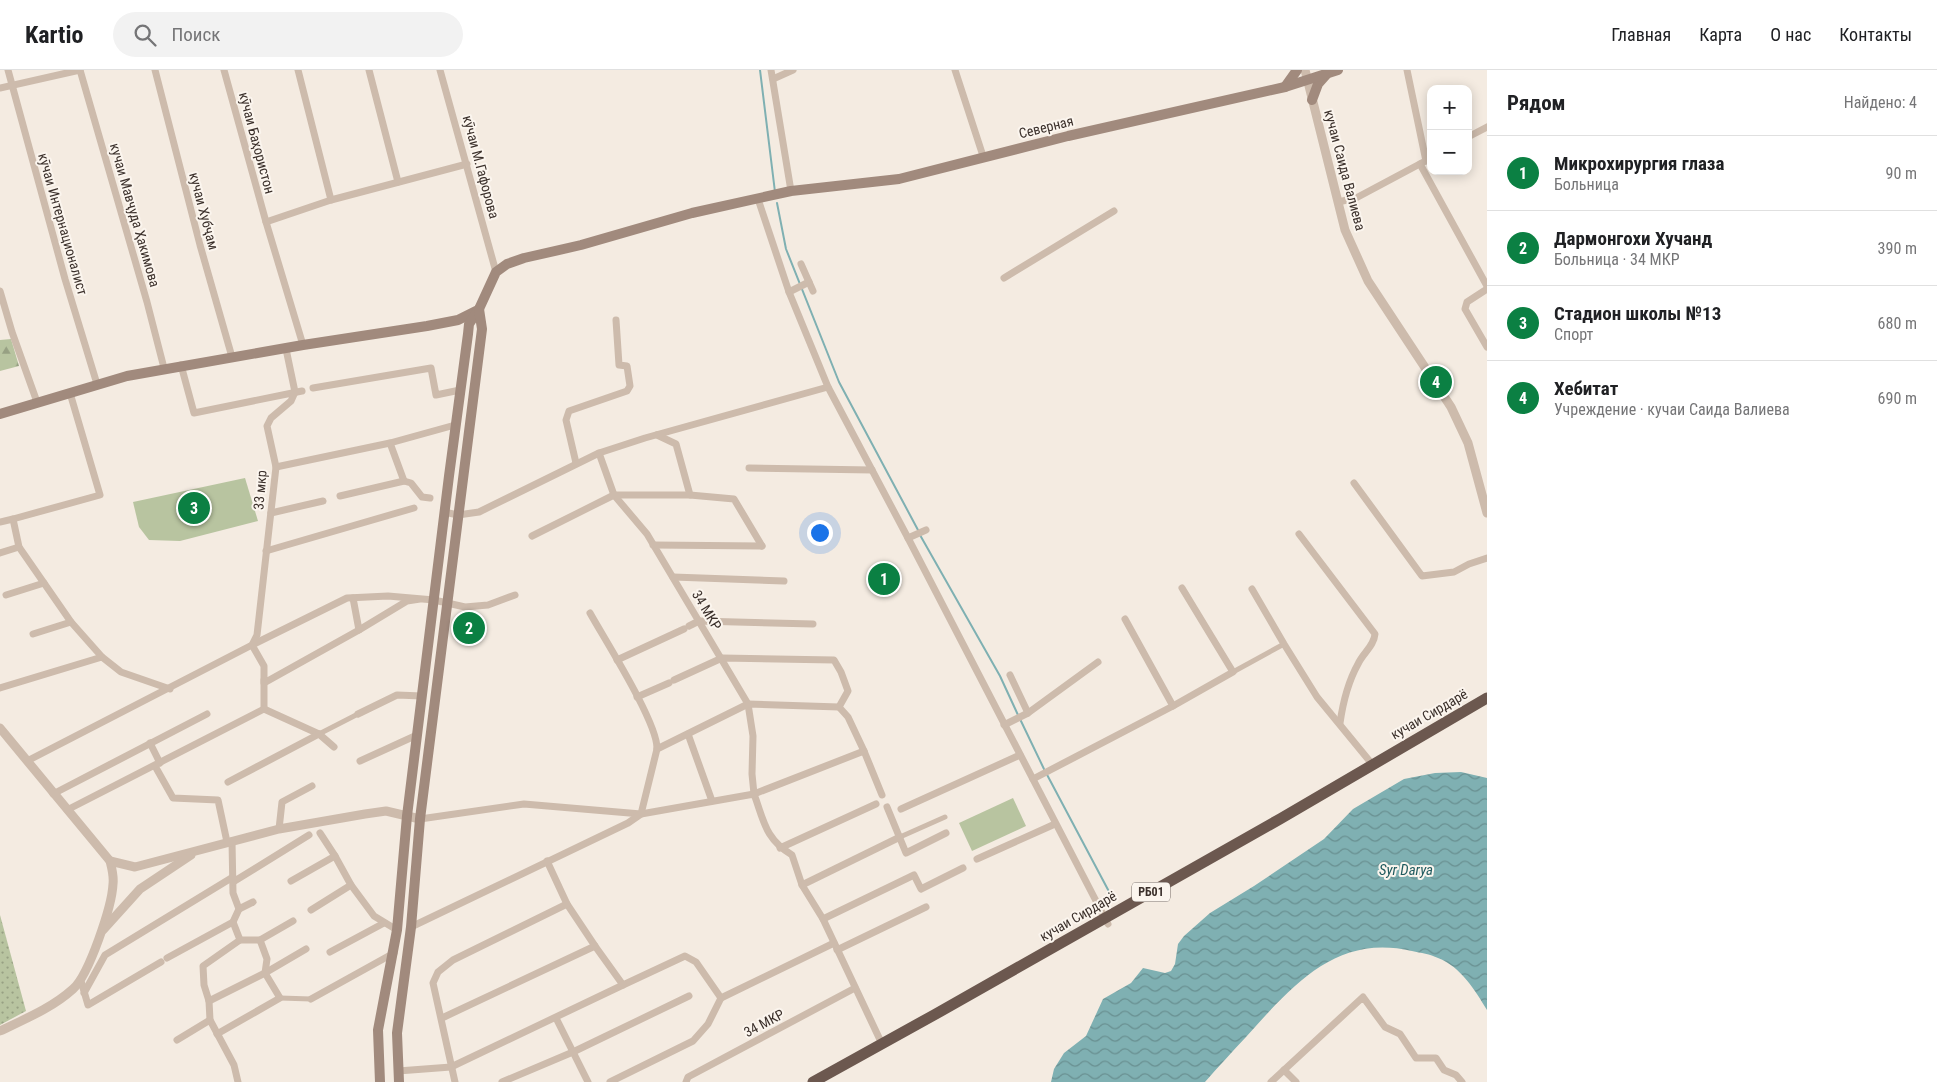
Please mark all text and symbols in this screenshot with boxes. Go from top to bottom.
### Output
search box [113,12,463,57]
text: Kartio [25,21,83,49]
icon: search [131,21,159,49]
text: Поиск [171,23,220,46]
text: Главная [1611,24,1671,45]
text: Карта [1699,24,1742,45]
text: О нас [1770,24,1811,45]
text: Контакты [1839,24,1912,45]
map controls [1427,85,1472,175]
button: + [1427,85,1472,130]
street label: кӯчаи Баҳористон [236,90,278,196]
text: Рядом [1507,91,1566,115]
text: Найдено: 4 [1844,93,1917,112]
street label: кучаи Саида Валиева [1321,108,1369,232]
street label: Северная [1017,113,1075,141]
street label: кӯчаи М.Гафорова [460,114,502,220]
button: − [1427,130,1472,175]
street label: кучаи Мавҷуда Ҳакимова [107,141,163,289]
street label: кӯчаи Интернационалист [35,151,91,297]
text: Микрохирургия глаза [1554,152,1724,175]
text: 1 [1519,164,1527,183]
text: 90 m [1885,164,1917,183]
street label: кучаи Хубҷам [186,171,222,251]
text: Больница [1554,175,1619,194]
text: Дармонгохи Хучанд [1554,227,1712,250]
text: 2 [1519,239,1527,258]
text: 390 m [1878,239,1917,258]
text: Больница · 34 МКР [1554,250,1680,269]
text: Стадион школы №13 [1554,302,1721,325]
text: 3 [1519,314,1527,333]
text: 680 m [1878,314,1917,333]
text: Спорт [1554,325,1593,344]
pin: 4 [1420,363,1452,401]
text: Хебитат [1554,377,1618,400]
text: 4 [1519,389,1527,408]
text: 690 m [1878,389,1917,408]
text: Учреждение · кучаи Саида Валиева [1554,400,1790,419]
street label: 33 мкр [250,469,270,510]
pin: 3 [178,489,210,527]
your location [807,520,833,546]
pin: 1 [868,560,900,598]
street label: 34 МКР [689,587,725,633]
pin: 2 [453,609,485,647]
street label: кучаи Сирдарё [1388,685,1471,742]
water label: Syr Darya [1379,861,1433,879]
road number: РБ01 [1132,882,1170,902]
street label: кучаи Сирдарё [1037,887,1120,944]
street label: 34 МКР [741,1006,787,1040]

